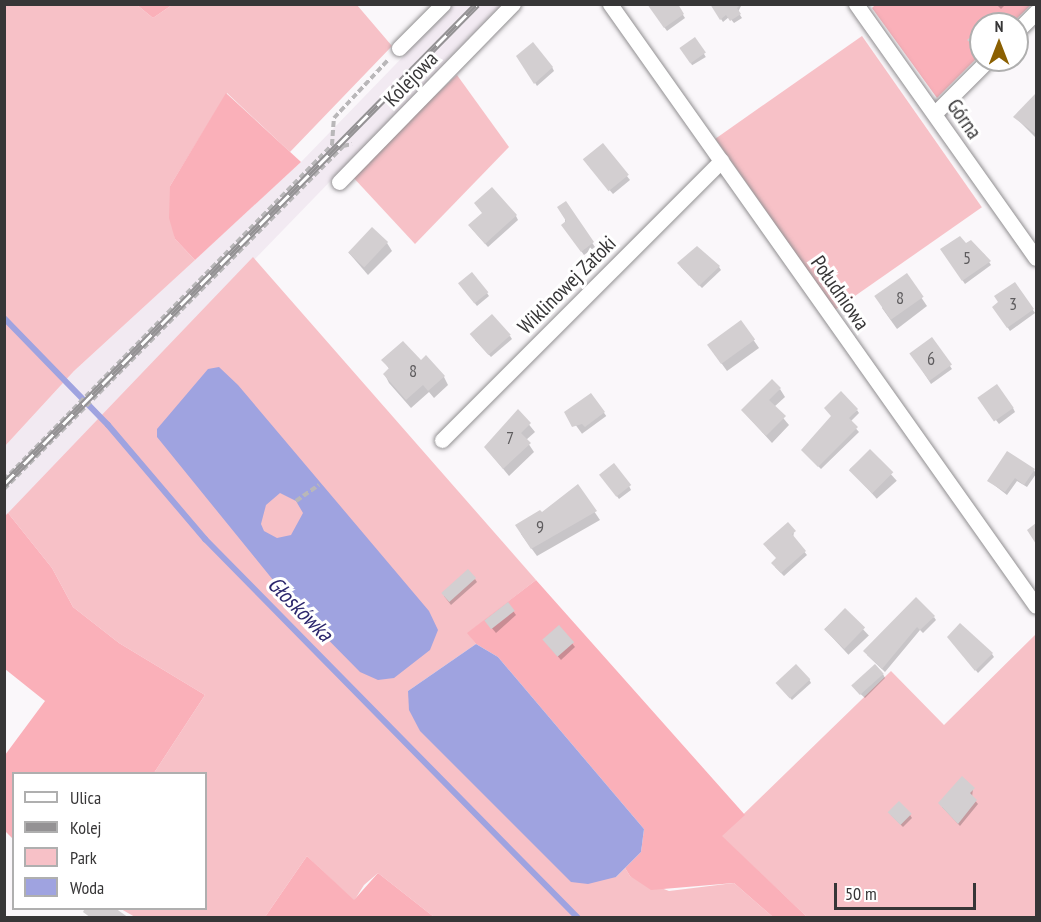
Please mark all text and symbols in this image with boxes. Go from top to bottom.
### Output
north arrow [969,12,1029,72]
text: N [995,16,1003,36]
street label: Kolejowa [379,46,443,112]
street label: Górna [941,94,987,144]
street label: Wiklinowej Zatoki [513,231,621,339]
house number: 5 [963,247,971,269]
street label: Południowa [805,251,875,335]
house number: 8 [896,287,904,309]
house number: 3 [1009,293,1017,315]
house number: 6 [927,348,935,370]
house number: 8 [409,360,417,382]
house number: 7 [506,427,514,449]
house number: 9 [536,516,544,538]
water label: Głoskówka [262,571,338,647]
legend [12,772,207,910]
text: Ulica [70,786,101,809]
text: Kolej [70,816,101,839]
text: Park [70,846,97,869]
scale bar [837,871,980,909]
text: Woda [70,876,104,899]
text: 50 m [845,882,877,905]

